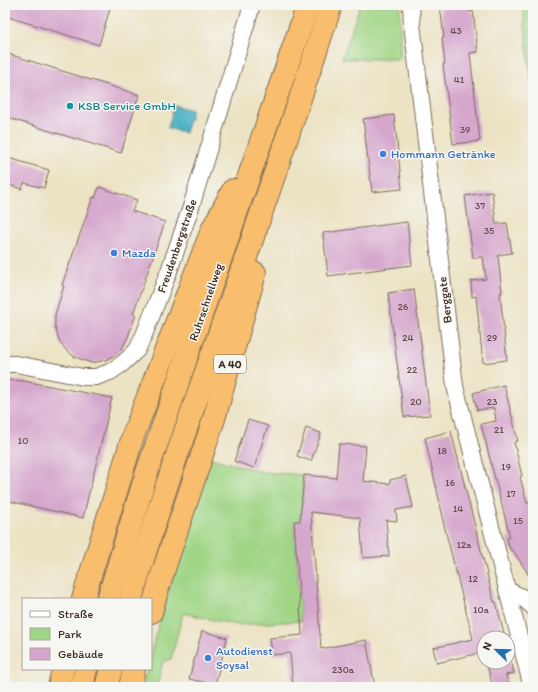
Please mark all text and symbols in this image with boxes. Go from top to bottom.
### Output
house number: 43 [450,24,462,37]
house number: 41 [454,73,465,86]
place label: KSB Service GmbH [78,99,176,113]
marker: KSB Service GmbH [65,101,75,111]
house number: 39 [460,123,470,136]
place label: Hommann Getränke [391,147,496,161]
marker: Hommann Getränke [378,149,388,159]
street label: Freudenbergstraße [154,197,200,295]
house number: 37 [475,199,485,212]
house number: 35 [484,224,494,237]
place label: Mazda [122,246,156,260]
marker: Mazda [109,248,119,258]
street label: Ruhrschnellweg [186,260,226,343]
street label: Berggate [435,276,455,324]
house number: 26 [398,300,408,313]
house number: 24 [402,331,414,344]
house number: 29 [487,331,497,344]
road number: A 40 [214,355,246,373]
house number: 22 [407,363,418,376]
house number: 20 [410,395,422,408]
house number: 23 [487,395,498,408]
house number: 21 [494,423,504,436]
house number: 10 [18,434,28,447]
house number: 18 [437,444,448,457]
house number: 19 [501,460,511,473]
house number: 16 [445,476,455,489]
house number: 17 [506,487,516,500]
house number: 14 [453,502,463,515]
house number: 15 [513,514,523,527]
house number: 12a [456,538,472,551]
house number: 12 [468,572,479,585]
legend [22,598,152,670]
house number: 10a [473,603,490,616]
text: Straße [58,607,93,621]
text: Park [58,627,82,641]
north arrow [476,630,516,670]
text: N [480,640,495,652]
place label: Autodienst Soysal [216,644,273,672]
text: Gebäude [58,647,103,661]
marker: Autodienst Soysal [203,653,213,663]
house number: 230a [332,663,355,676]

